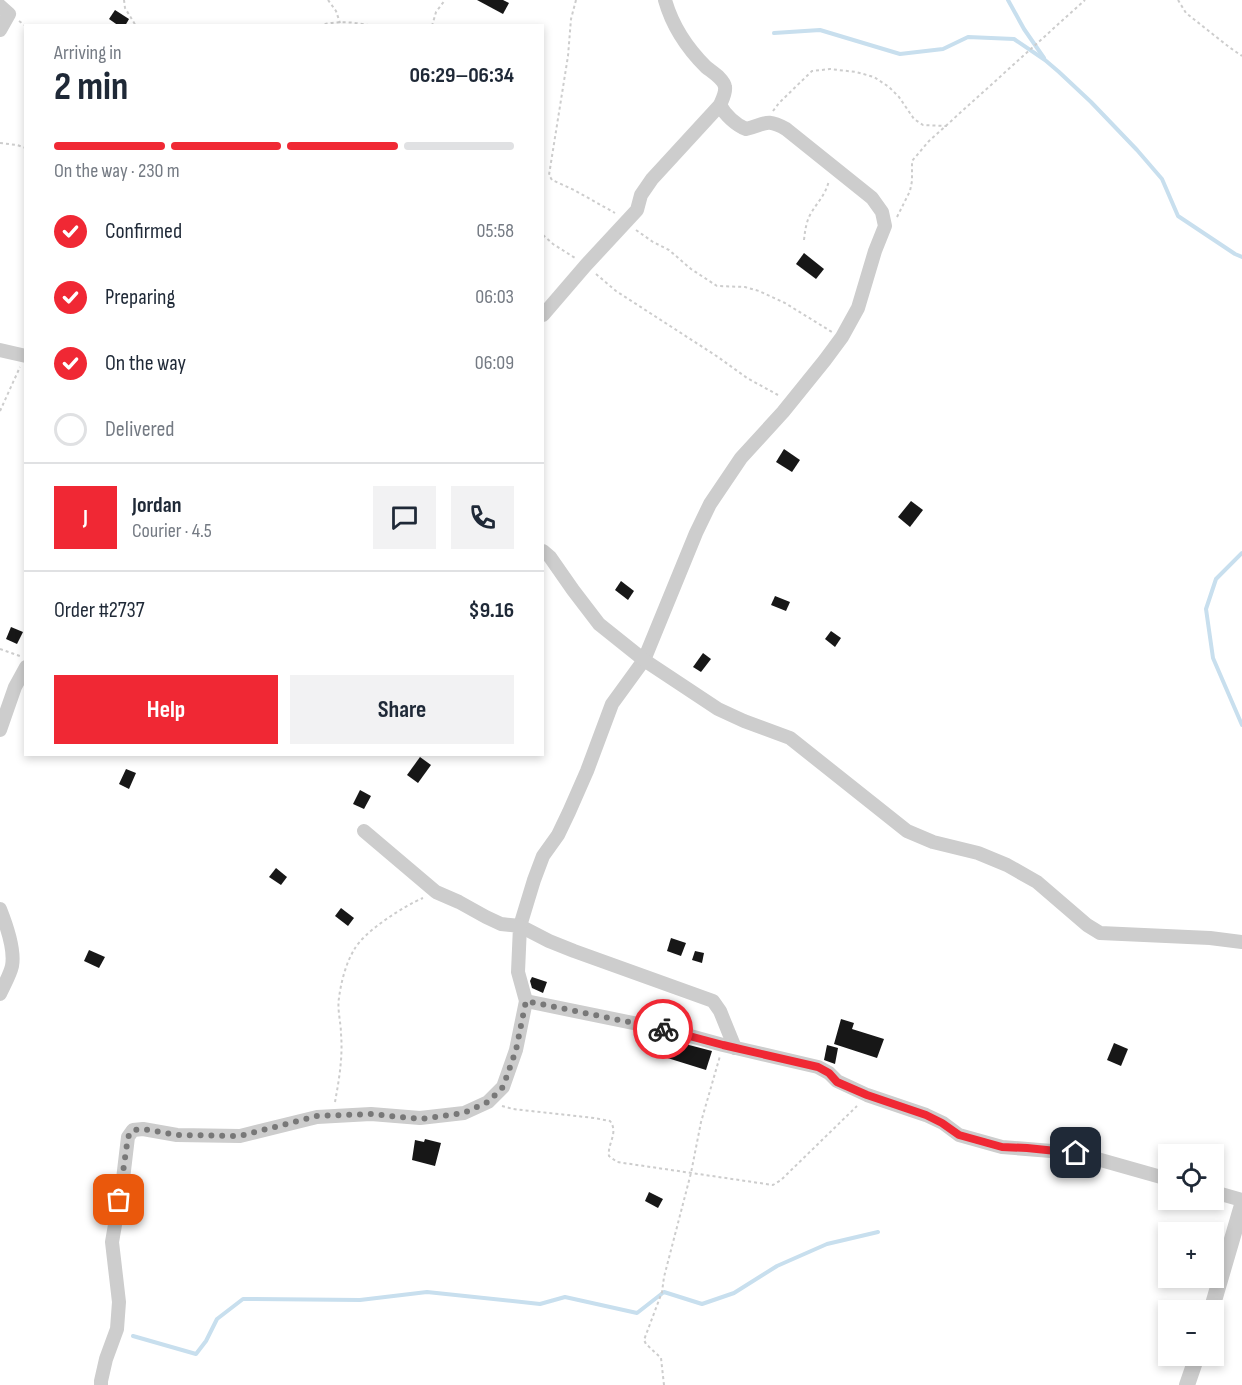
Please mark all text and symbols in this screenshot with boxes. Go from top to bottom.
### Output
text: Arriving in [54,41,122,65]
text: 06:29–06:34 [410,62,514,89]
text: 2 min [54,64,128,111]
text: On the way · 230 m [54,159,180,183]
icon: check [54,215,87,248]
text: Confirmed [105,218,182,245]
text: 05:58 [476,219,514,243]
icon: check [54,281,87,314]
text: Preparing [105,284,175,311]
text: 06:03 [475,285,514,309]
icon: check [54,347,87,380]
text: On the way [105,350,186,377]
text: 06:09 [475,351,514,375]
text: Delivered [105,416,174,443]
button: chat [373,486,436,549]
button: phone [451,486,514,549]
text: Jordan [132,492,181,519]
text: J [83,504,88,531]
text: Courier · 4.5 [132,519,212,543]
text: Order #2737 [54,597,145,624]
text: $9.16 [468,597,514,624]
button: Help [54,675,278,744]
button: Share [290,675,514,744]
courier [633,999,693,1059]
icon: bike [647,1013,680,1046]
pin [1050,1127,1101,1178]
icon: home [1059,1136,1092,1169]
map controls [1158,1144,1224,1366]
button: locate [1158,1144,1224,1210]
pin [93,1174,144,1225]
icon: bag [102,1183,135,1216]
button: + [1158,1222,1224,1288]
button: − [1158,1300,1224,1366]

